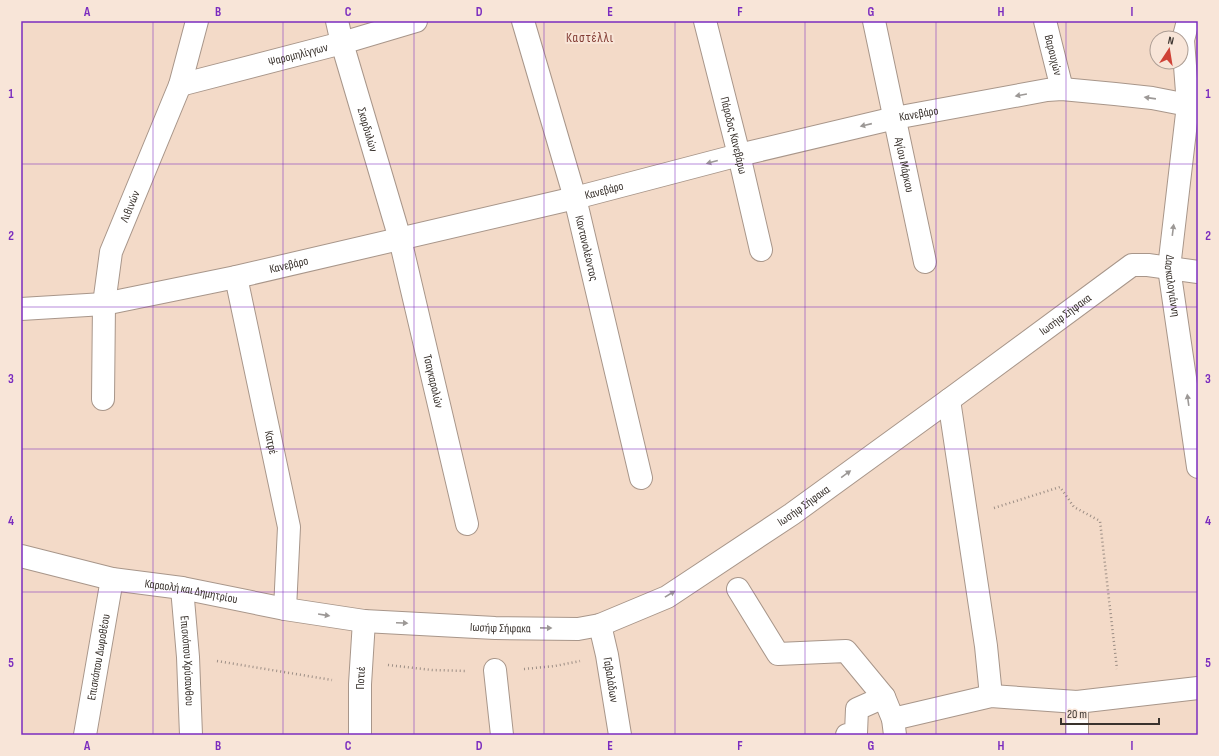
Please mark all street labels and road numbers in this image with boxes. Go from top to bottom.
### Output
street label: Βαρουχών [1041,33,1065,77]
street label: Ψαρομηλίγγων [267,40,330,70]
street label: Πάροδος Κανεβάρω [717,95,750,176]
street label: Κανεβάρο [898,103,940,125]
street label: Σκορδυλών [354,106,381,154]
street label: Αγίου Μάρκου [891,135,917,194]
street label: Κανεβάρο [583,179,625,203]
street label: Λιθινών [117,188,144,225]
street label: Καντανολέοντος [571,214,601,283]
street label: Κανεβάρο [268,253,310,277]
street label: Δασκαλογιάννη [1161,254,1183,318]
street label: Ιωσήφ Σήφακα [1036,291,1094,339]
street label: Τσαγκαρολών [419,353,447,410]
street label: Κατρέ [261,429,280,456]
street label: Ιωσήφ Σήφακα [775,482,833,530]
street label: Καραολή και Δημητρίου [144,576,239,607]
street label: Επισκόπου Δωροθέου [84,613,114,702]
street label: Επισκόπου Χρύσανθου [176,615,197,706]
street label: Ιωσήφ Σήφακα [470,620,531,636]
street label: Γαβαλάδων [599,656,622,704]
street label: Ποτιέ [353,665,369,690]

